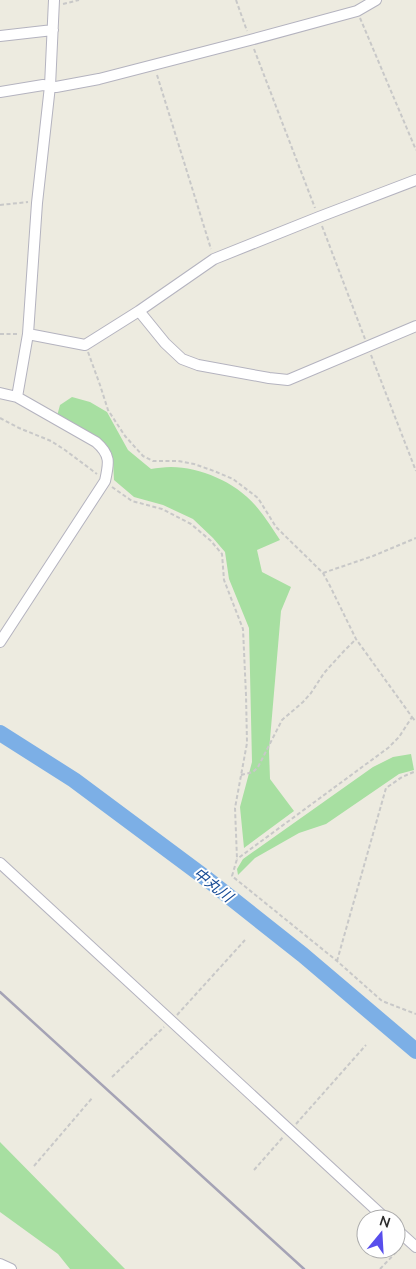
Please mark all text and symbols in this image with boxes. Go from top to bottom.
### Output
water label: 中丸川 [189,863,238,908]
north arrow [356,1209,406,1259]
text: N [377,1211,393,1233]

